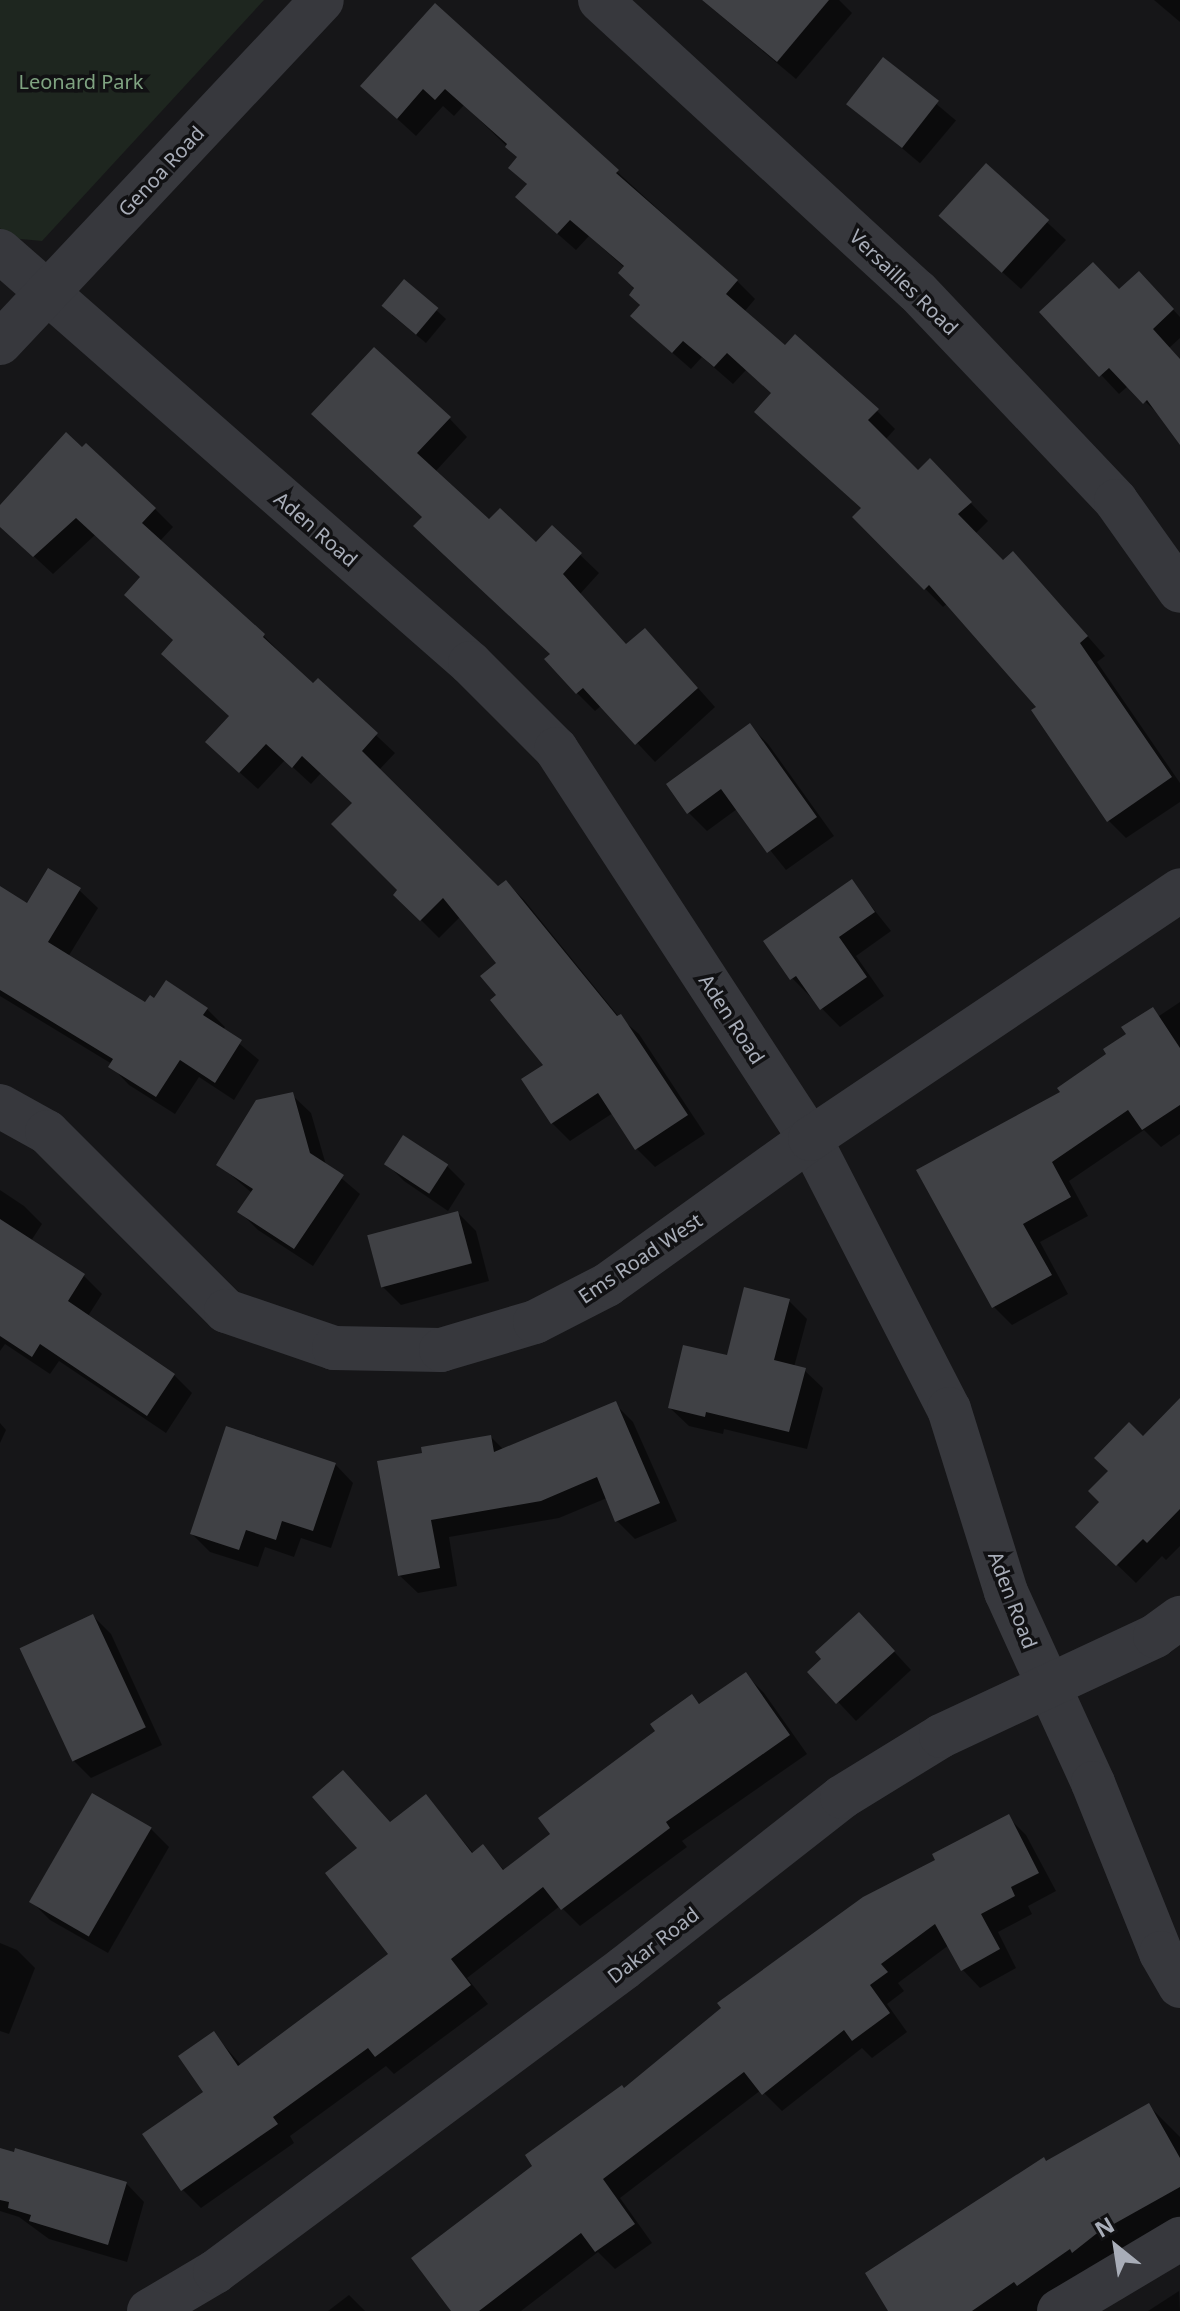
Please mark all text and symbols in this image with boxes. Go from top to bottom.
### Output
park label: Leonard Park [18,69,144,93]
street label: Genoa Road [113,121,209,221]
street label: Versailles Road [845,224,963,340]
street label: Aden Road [270,486,362,572]
street label: Aden Road [694,970,770,1068]
street label: Ems Road West [574,1208,706,1308]
street label: Aden Road [984,1548,1042,1652]
street label: Dakar Road [603,1902,703,1988]
north arrow [1076,2207,1156,2287]
text: N [1089,2209,1119,2244]

